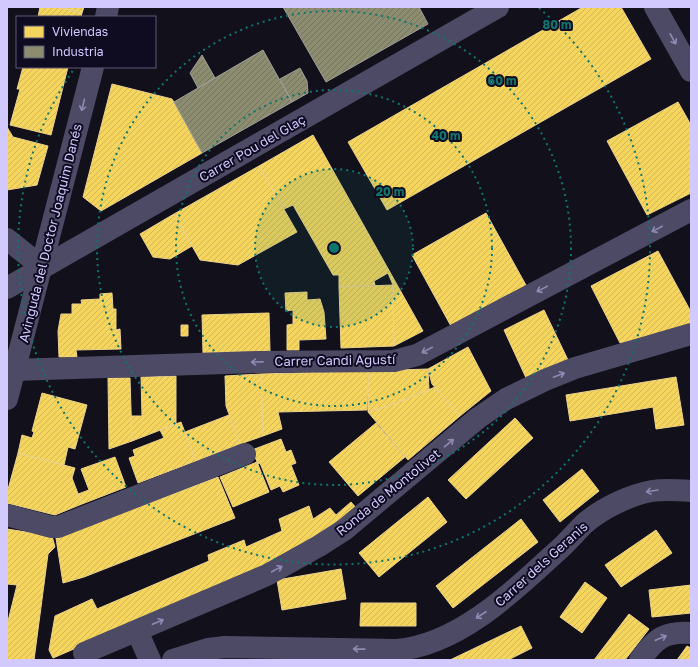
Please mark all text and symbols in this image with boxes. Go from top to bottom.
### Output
legend [16,16,156,68]
text: 80 m [543,17,571,32]
text: Viviendas [52,24,108,39]
one-way arrow [670,33,677,45]
text: Industria [52,44,104,59]
text: 60 m [488,73,516,88]
one-way arrow [79,98,86,111]
street label: Carrer Pou del Glaç [196,111,308,185]
street label: Avinguda del Doctor Joaquim Danés [15,122,85,344]
text: 40 m [432,128,460,143]
text: 20 m [376,184,404,199]
one-way arrow [651,225,663,233]
centre of rings [327,241,341,255]
one-way arrow [536,286,548,294]
one-way arrow [421,347,433,354]
street label: Carrer Candi Agustí [274,351,397,369]
one-way arrow [251,358,264,366]
one-way arrow [552,370,564,378]
one-way arrow [443,438,454,447]
street label: Ronda de Montolivet [333,445,443,539]
one-way arrow [646,488,659,496]
street label: Carrer dels Geranis [491,518,591,610]
one-way arrow [271,565,283,573]
one-way arrow [476,611,487,619]
one-way arrow [152,618,164,625]
one-way arrow [654,634,666,641]
one-way arrow [353,645,366,652]

